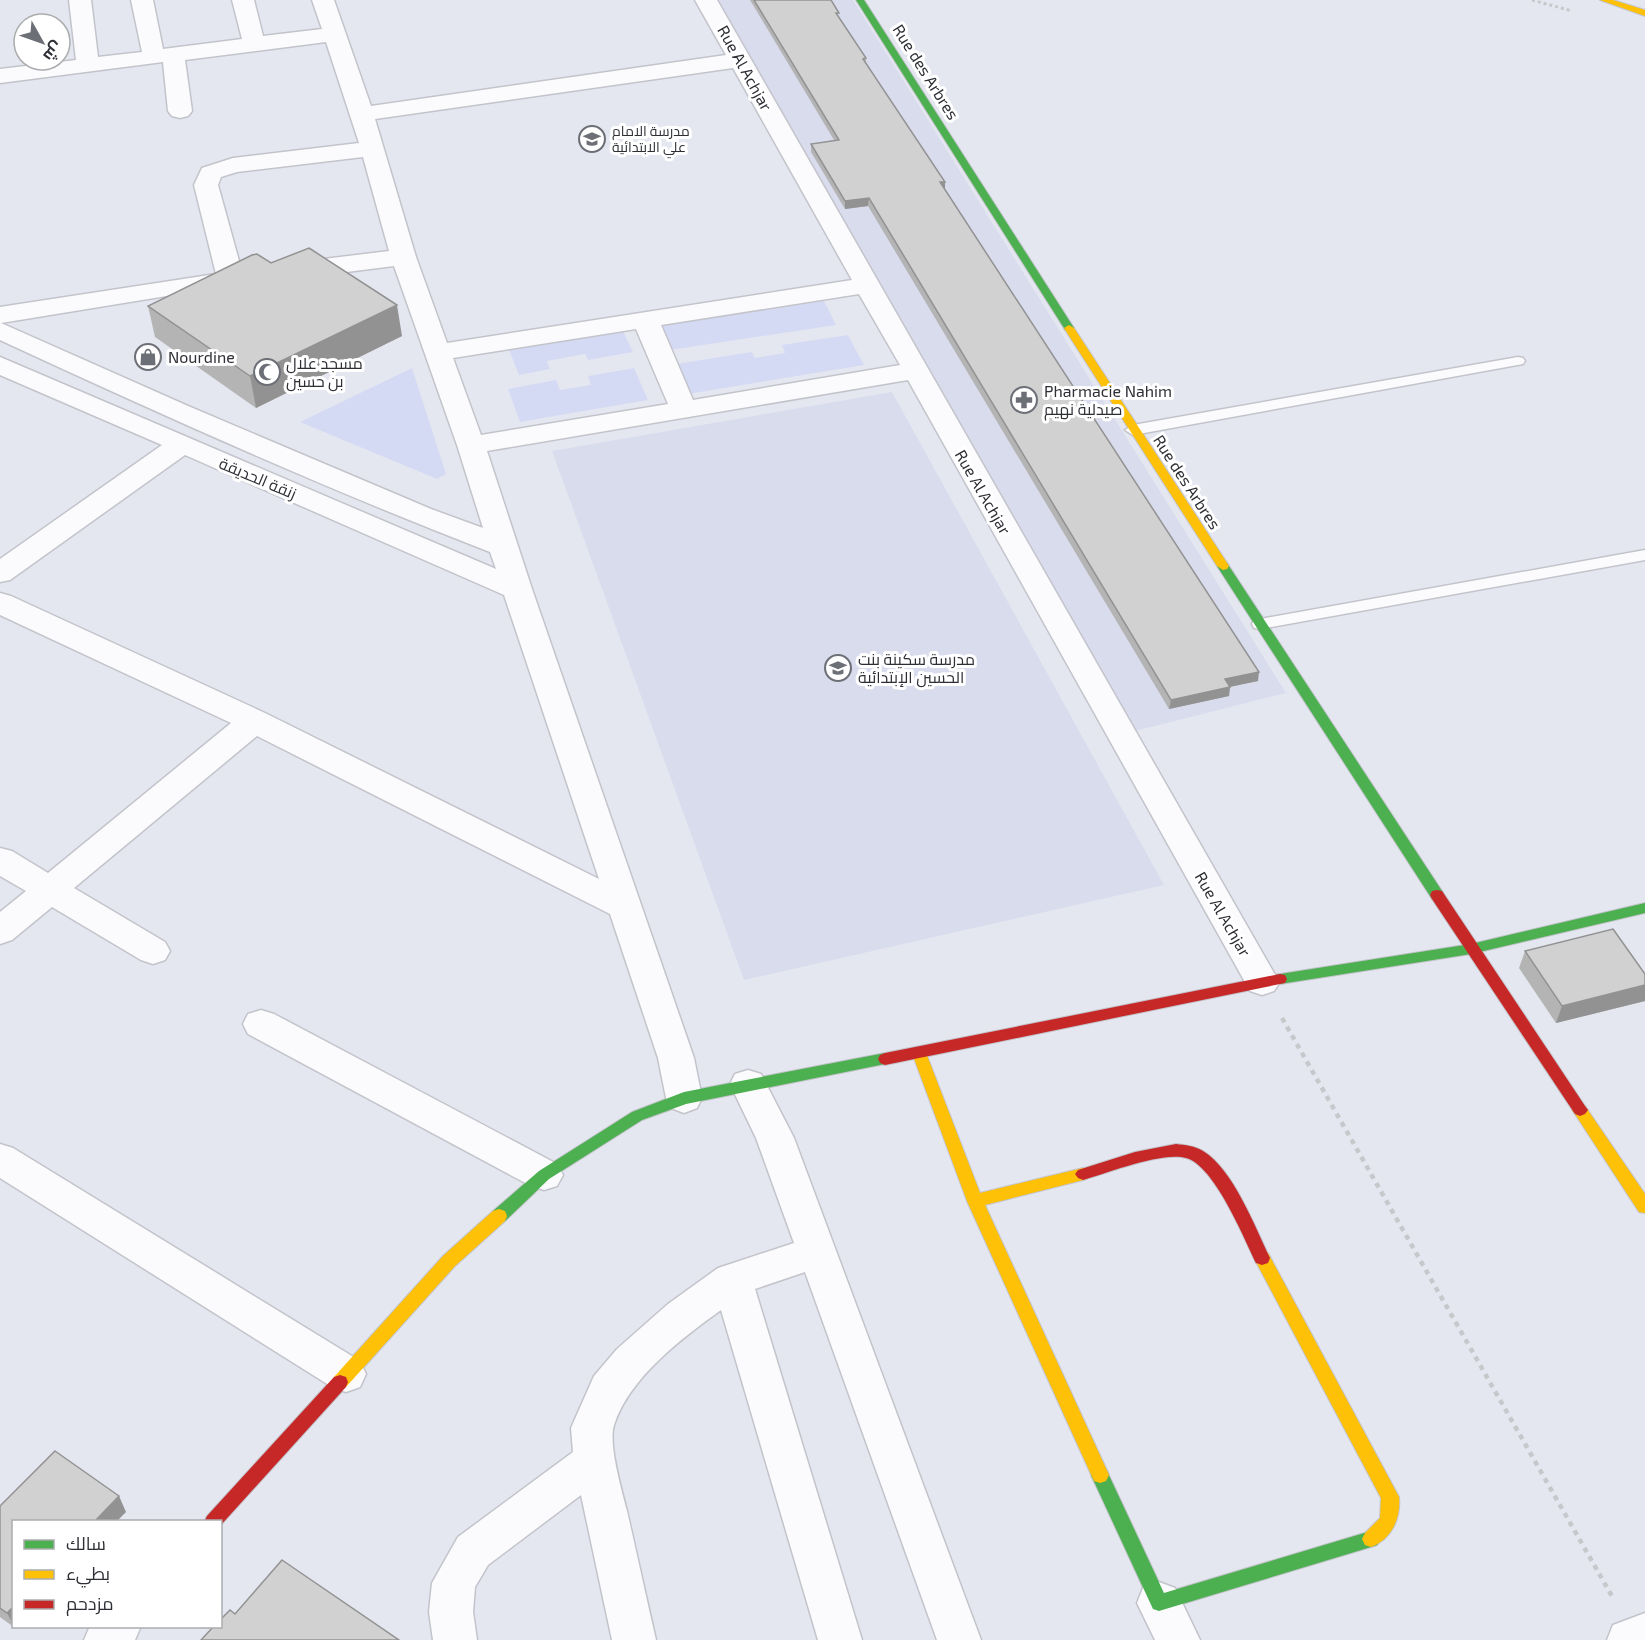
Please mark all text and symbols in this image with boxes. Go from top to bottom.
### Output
north arrow [12,12,72,72]
street label: Rue des Arbres [890,21,963,123]
street label: Rue Al Achjar [713,22,777,115]
text: ش [39,37,68,66]
place label: مدرسة الامام علي الابتدائية [612,122,690,159]
school or university icon: مدرسة الامام علي الابتدائية [577,124,607,154]
shop icon: Nourdine [133,342,163,372]
place label: Nourdine [168,347,235,366]
place label: مسجد علال بن حسين [286,353,363,392]
mosque icon: مسجد علال بن حسين [252,357,282,387]
place label: Pharmacie Nahim صيدلية نهيم [1044,381,1172,421]
pharmacy icon: Pharmacie Nahim صيدلية نهيم [1009,385,1039,415]
street label: Rue des Arbres [1150,431,1225,532]
street label: Rue Al Achjar [951,446,1016,538]
street label: زنقة الحديقة [216,453,300,503]
place label: مدرسة سكينة بنت الحسين الإبتدائية [858,649,975,688]
school or university icon: مدرسة سكينة بنت الحسين الإبتدائية [823,653,853,683]
street label: Rue Al Achjar [1191,868,1256,960]
legend [12,1520,222,1628]
text: سالك [66,1532,106,1554]
text: بطيء [66,1562,110,1588]
text: مزدحم [66,1592,114,1616]

